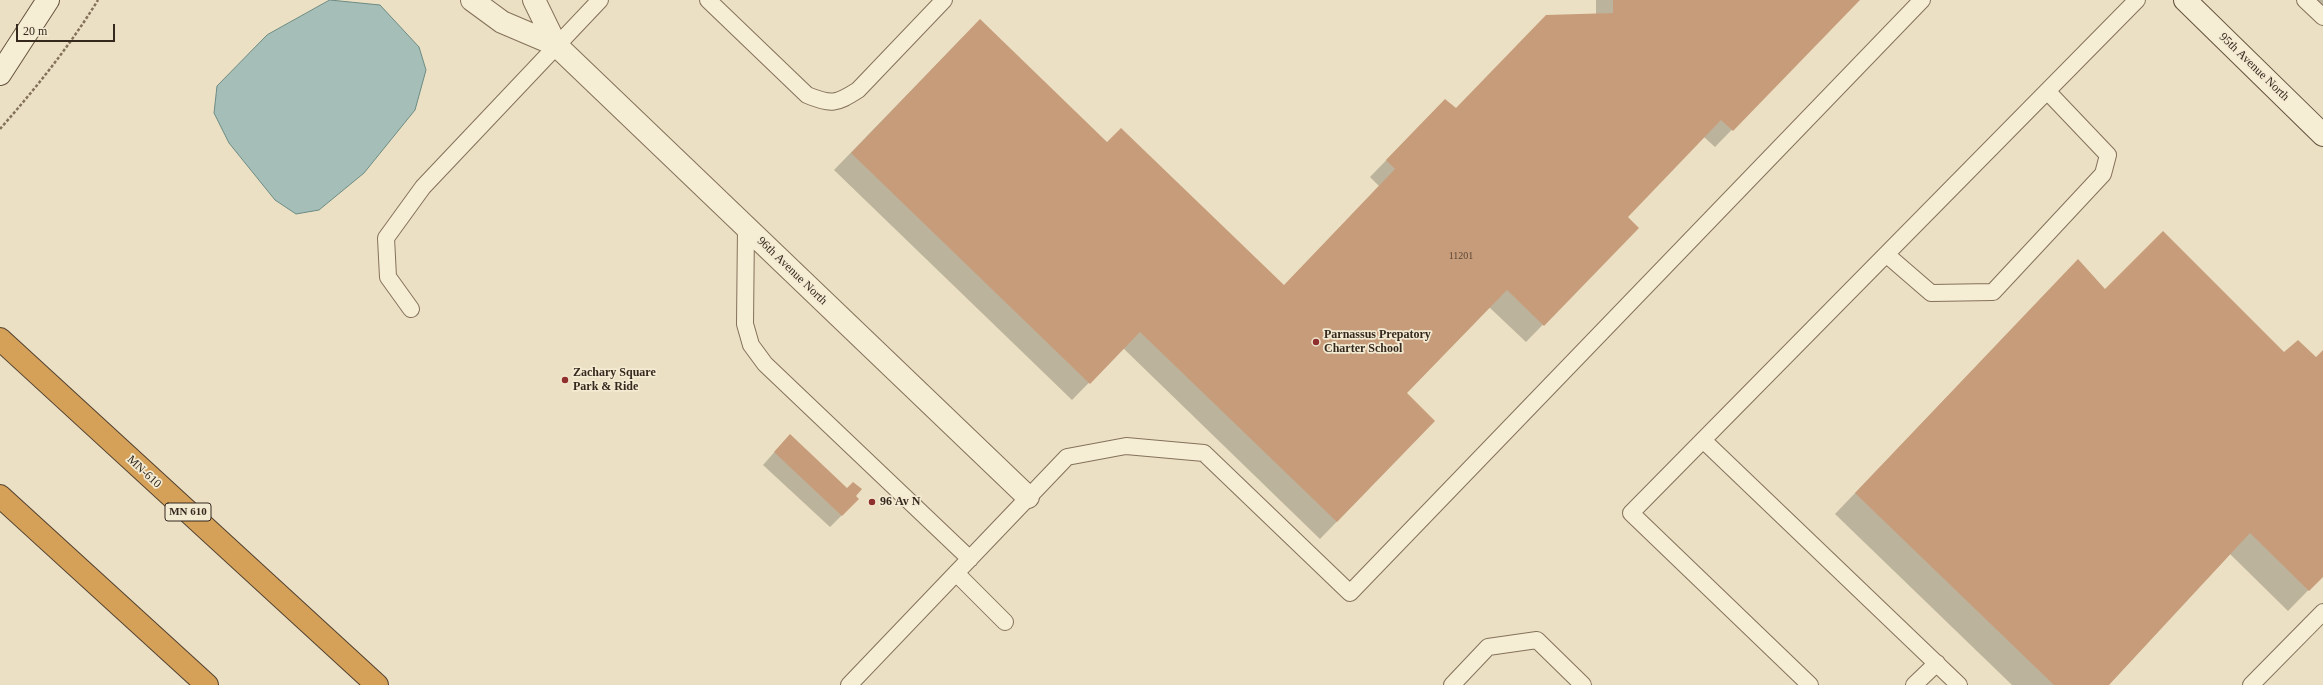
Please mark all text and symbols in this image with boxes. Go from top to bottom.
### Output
scale bar [18,16,117,42]
text: 20 m [23,24,47,38]
street label: 95th Avenue North [2216,30,2292,104]
street label: 96th Avenue North [754,234,830,308]
house number: 11201 [1449,250,1473,262]
place label: Parnassus Prepatory Charter School [1324,328,1431,356]
marker: Parnassus Prepatory Charter School [1311,337,1321,347]
place label: Zachary Square Park & Ride [573,366,656,394]
marker: Zachary Square Park & Ride [560,375,570,385]
street label: MN-610 [124,453,164,491]
place label: 96 Av N [880,495,920,509]
marker: 96 Av N [867,497,877,507]
road number: MN 610 [165,503,211,521]

